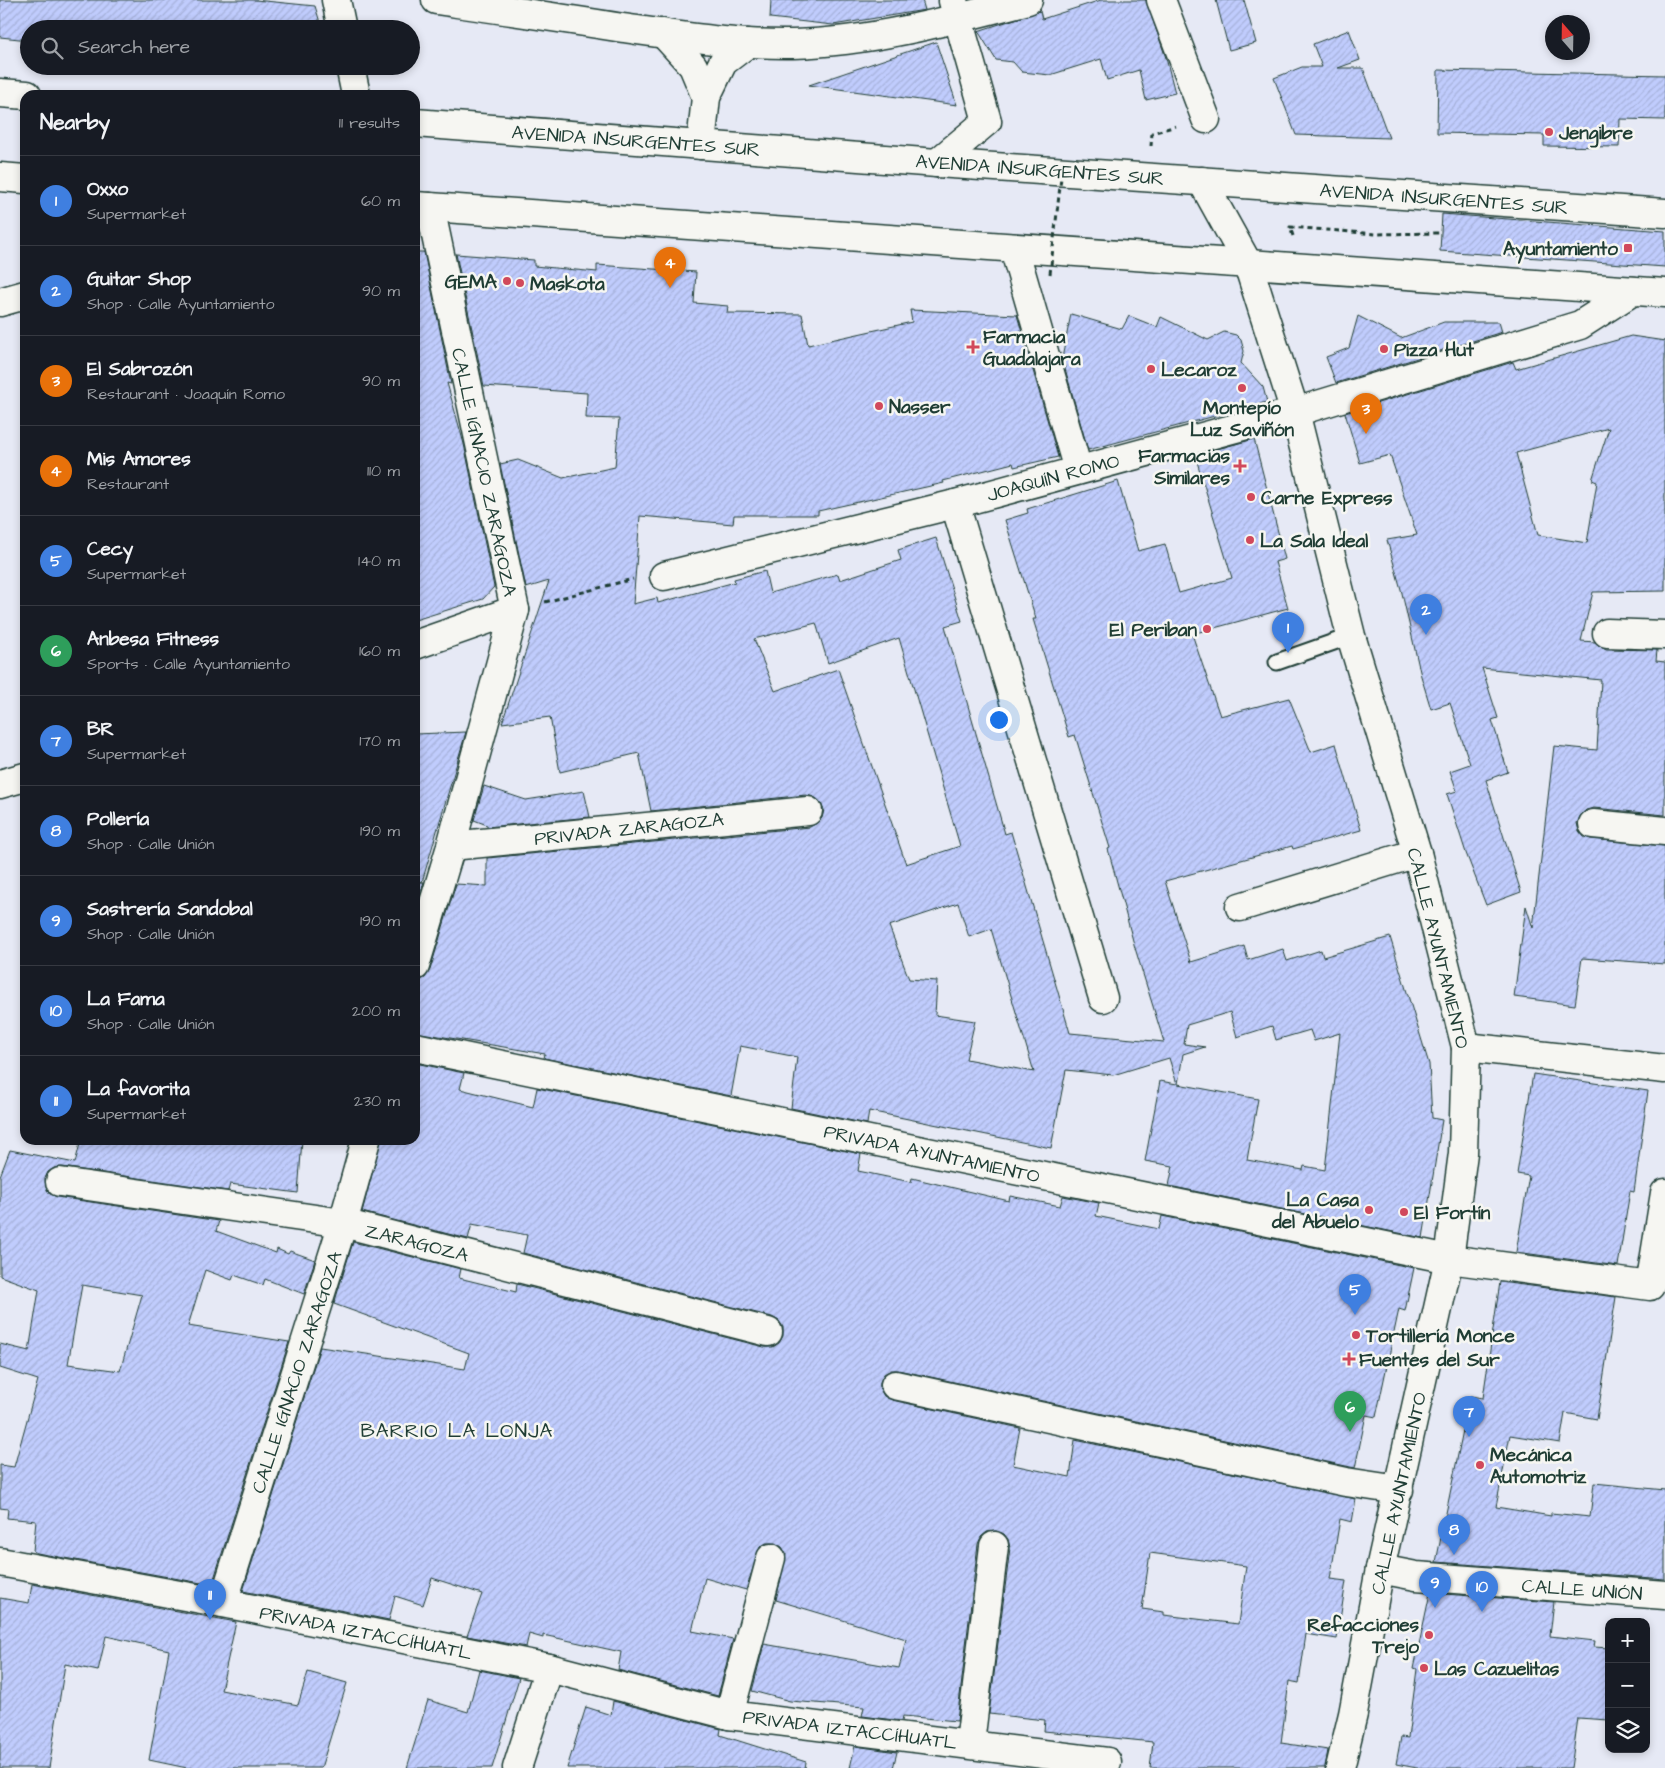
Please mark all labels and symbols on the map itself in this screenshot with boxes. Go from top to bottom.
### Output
north arrow [1545,15,1590,60]
street label: AVENIDA INSURGENTES SUR [511,119,761,164]
place label: Jengibre [1558,120,1634,148]
marker: Jengibre [1543,126,1555,138]
street label: AVENIDA INSURGENTES SUR [915,148,1165,193]
street label: AVENIDA INSURGENTES SUR [1319,177,1569,222]
place label: Ayuntamiento [1503,236,1618,264]
marker: Ayuntamiento [1622,242,1634,254]
pin: 4 [654,247,686,288]
place label: GEMA [445,269,498,296]
place label: Maskota [530,271,605,298]
marker: GEMA [501,275,513,287]
marker: Maskota [514,277,526,289]
place label: Farmacia Guadalajara [983,324,1081,373]
place label: Pizza Hut [1394,337,1474,364]
marker: Farmacia Guadalajara [967,341,979,353]
marker: Pizza Hut [1378,343,1390,355]
street label: CALLE IGNACIO ZARAGOZA [444,346,523,599]
place label: Lecaroz [1161,357,1237,384]
marker: Lecaroz [1145,363,1157,375]
marker: Montepío Luz Saviñón [1236,382,1248,394]
pin: 3 [1350,393,1382,434]
place label: Nasser [889,394,951,421]
place label: Montepío Luz Saviñón [1190,395,1295,444]
marker: Nasser [873,400,885,412]
place label: Farmacias Similares [1138,443,1230,492]
street label: JOAQUÍN ROMO [984,448,1123,509]
marker: Farmacias Similares [1234,460,1246,472]
place label: Carne Express [1261,485,1393,512]
marker: Carne Express [1245,491,1257,503]
place label: La Sala Ideal [1260,528,1368,555]
marker: La Sala Ideal [1244,534,1256,546]
pin: 2 [1410,594,1442,635]
pin: 1 [1272,612,1304,653]
place label: El Periban [1110,617,1197,644]
marker: El Periban [1201,623,1213,635]
your location [986,707,1012,733]
street label: PRIVADA ZARAGOZA [533,806,725,853]
street label: CALLE AYUNTAMIENTO [1400,845,1476,1052]
street label: PRIVADA AYUNTAMIENTO [821,1118,1042,1191]
place label: La Casa del Abuelo [1271,1187,1359,1236]
place label: El Fortín [1414,1200,1491,1227]
marker: La Casa del Abuelo [1363,1204,1375,1216]
marker: El Fortín [1398,1206,1410,1218]
street label: ZARAGOZA [362,1218,471,1269]
street label: CALLE IGNACIO ZARAGOZA [245,1248,349,1497]
pin: 5 [1339,1274,1371,1315]
place label: Tortillería Monce [1365,1323,1515,1350]
marker: Tortillería Monce [1350,1329,1362,1341]
place label: Fuentes del Sur [1359,1347,1500,1374]
marker: Fuentes del Sur [1343,1353,1355,1365]
street label: CALLE AYUNTAMIENTO [1365,1389,1434,1597]
pin: 6 [1334,1391,1366,1432]
pin: 7 [1453,1396,1485,1437]
district label: BARRIO LA LONJA [361,1417,553,1445]
place label: Mecánica Automotriz [1490,1442,1587,1491]
marker: Mecánica Automotriz [1474,1459,1486,1471]
pin: 8 [1438,1514,1470,1555]
pin: 9 [1419,1567,1451,1608]
pin: 10 [1466,1571,1498,1612]
street label: CALLE UNIÓN [1521,1573,1643,1608]
pin: 11 [194,1579,226,1620]
street label: PRIVADA IZTACCÍHUATL [257,1600,474,1667]
place label: Refacciones Trejo [1307,1612,1419,1661]
marker: Refacciones Trejo [1423,1629,1435,1641]
place label: Las Cazuelitas [1434,1656,1560,1683]
marker: Las Cazuelitas [1418,1662,1430,1674]
street label: PRIVADA IZTACCÍHUATL [741,1704,958,1757]

